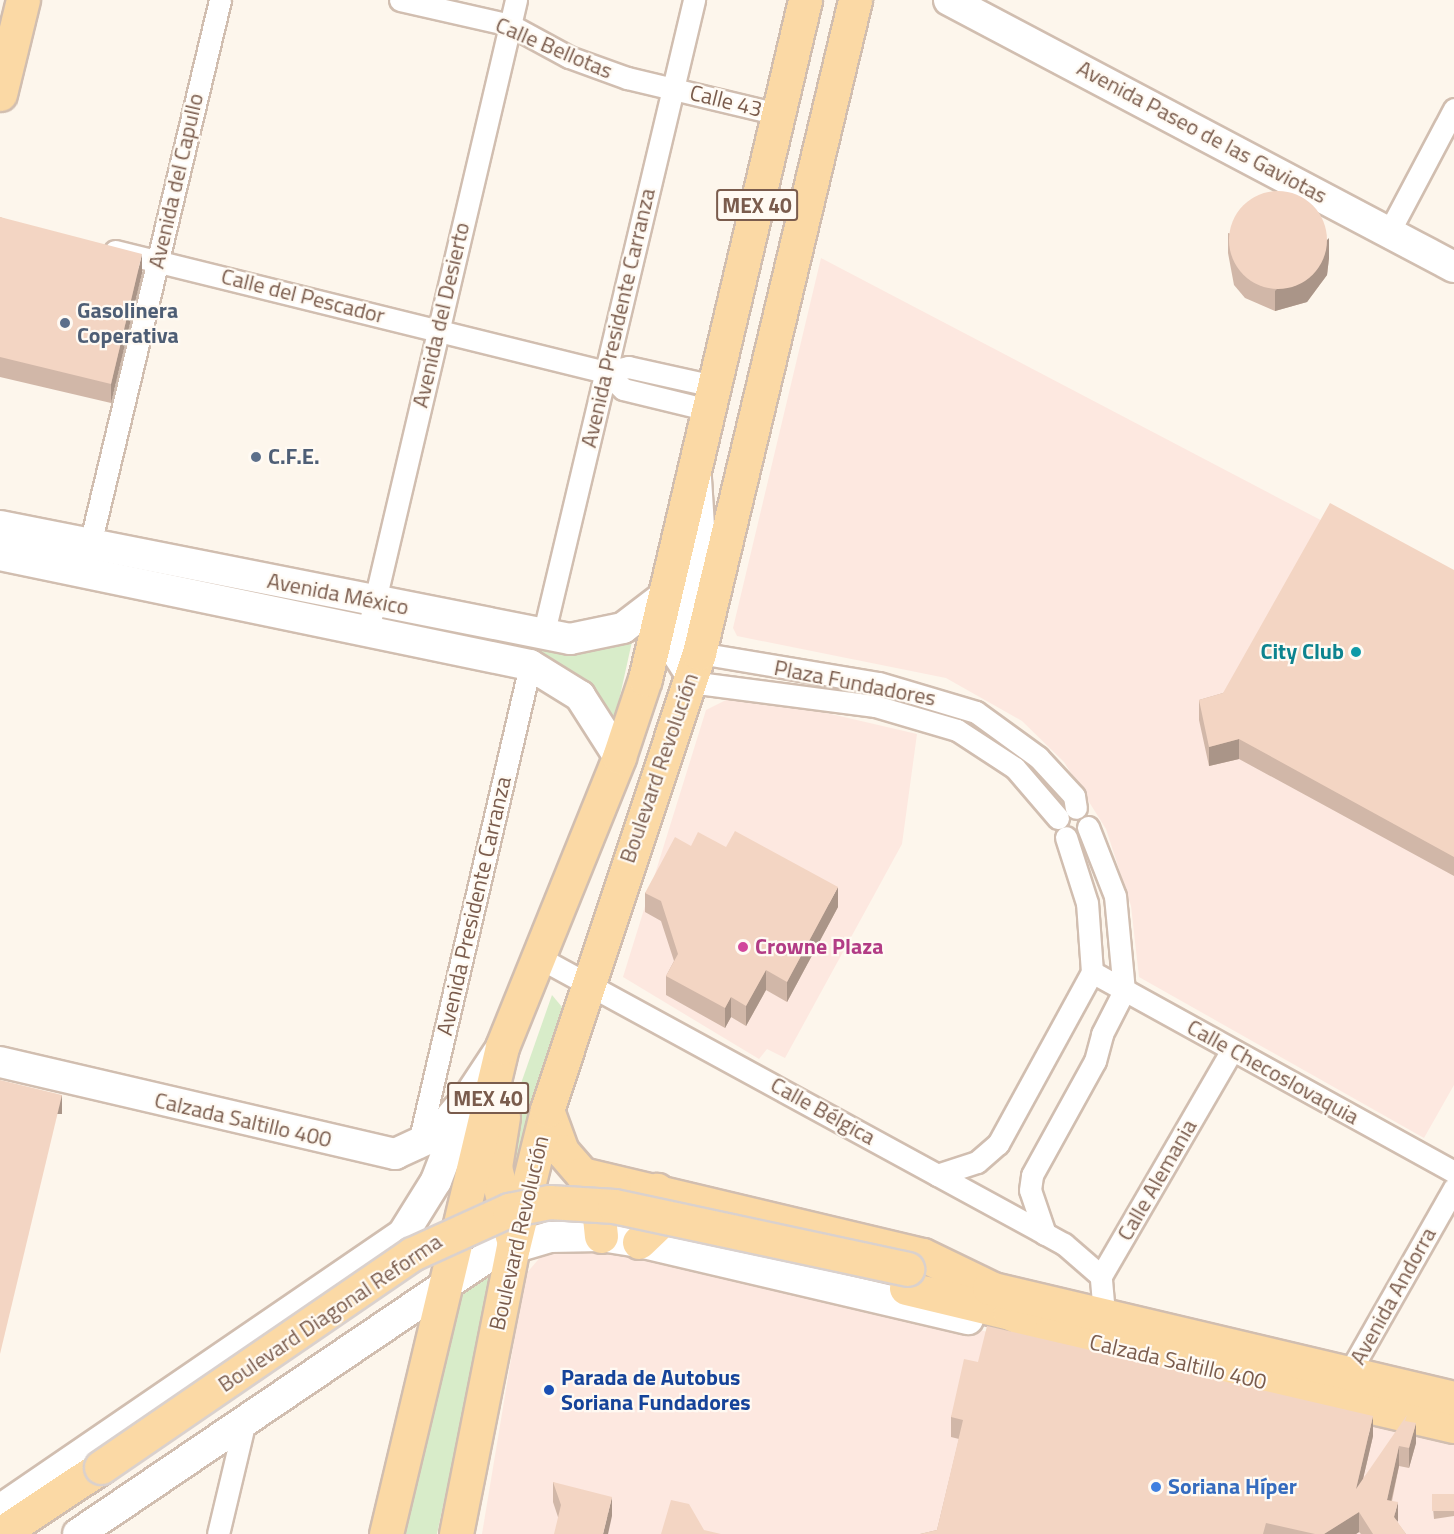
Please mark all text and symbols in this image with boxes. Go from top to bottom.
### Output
street label: Calle Bellotas [492,12,616,84]
street label: Avenida Paseo de las Gaviotas [1073,55,1331,209]
street label: Calle 43 [687,79,765,123]
street label: Avenida del Capullo [143,91,209,271]
street label: Avenida Presidente Carranza [575,186,661,450]
road number: MEX 40 [715,187,799,223]
street label: Avenida del Desierto [407,220,475,410]
street label: Calle del Pescador [219,263,387,329]
place label: Gasolinera Coperativa [77,297,179,348]
marker: Gasolinera Coperativa [58,316,72,330]
place label: C.F.E. [268,444,320,470]
marker: C.F.E. [249,450,263,464]
street label: Avenida México [265,567,411,621]
place label: City Club [1261,639,1344,665]
marker: City Club [1349,645,1363,659]
street label: Plaza Fundadores [772,654,938,712]
street label: Boulevard Revolución [614,670,704,866]
street label: Avenida Presidente Carranza [431,774,517,1038]
place label: Crowne Plaza [755,934,883,960]
marker: Crowne Plaza [736,940,750,954]
street label: Calle Checoslovaquia [1182,1014,1364,1130]
street label: Calle Bélgica [766,1071,880,1151]
road number: MEX 40 [446,1080,530,1116]
street label: Calzada Saltillo 400 [152,1087,334,1153]
street label: Calle Alemania [1112,1115,1202,1245]
street label: Boulevard Revolución [484,1133,554,1333]
street label: Avenida Andorra [1344,1223,1442,1369]
street label: Boulevard Diagonal Reforma [213,1228,447,1398]
street label: Calzada Saltillo 400 [1087,1329,1269,1395]
place label: Parada de Autobus Soriana Fundadores [561,1364,751,1416]
marker: Parada de Autobus Soriana Fundadores [542,1383,556,1397]
place label: Soriana Híper [1168,1474,1297,1500]
marker: Soriana Híper [1149,1480,1163,1494]

